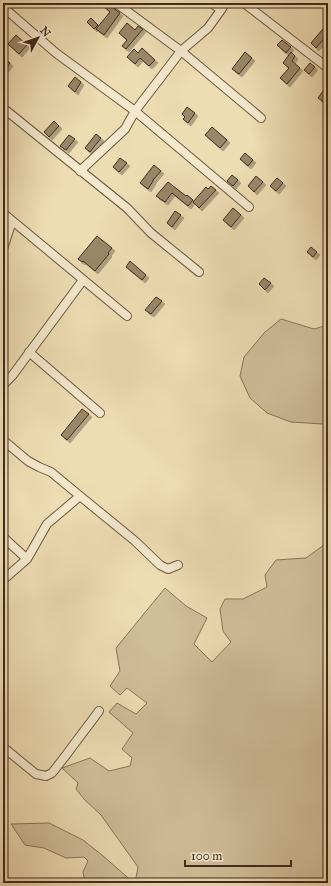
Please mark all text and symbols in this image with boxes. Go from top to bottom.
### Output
north arrow [18,18,58,58]
text: N [37,24,54,40]
scale bar [185,842,291,868]
text: 100 m [191,849,222,863]

